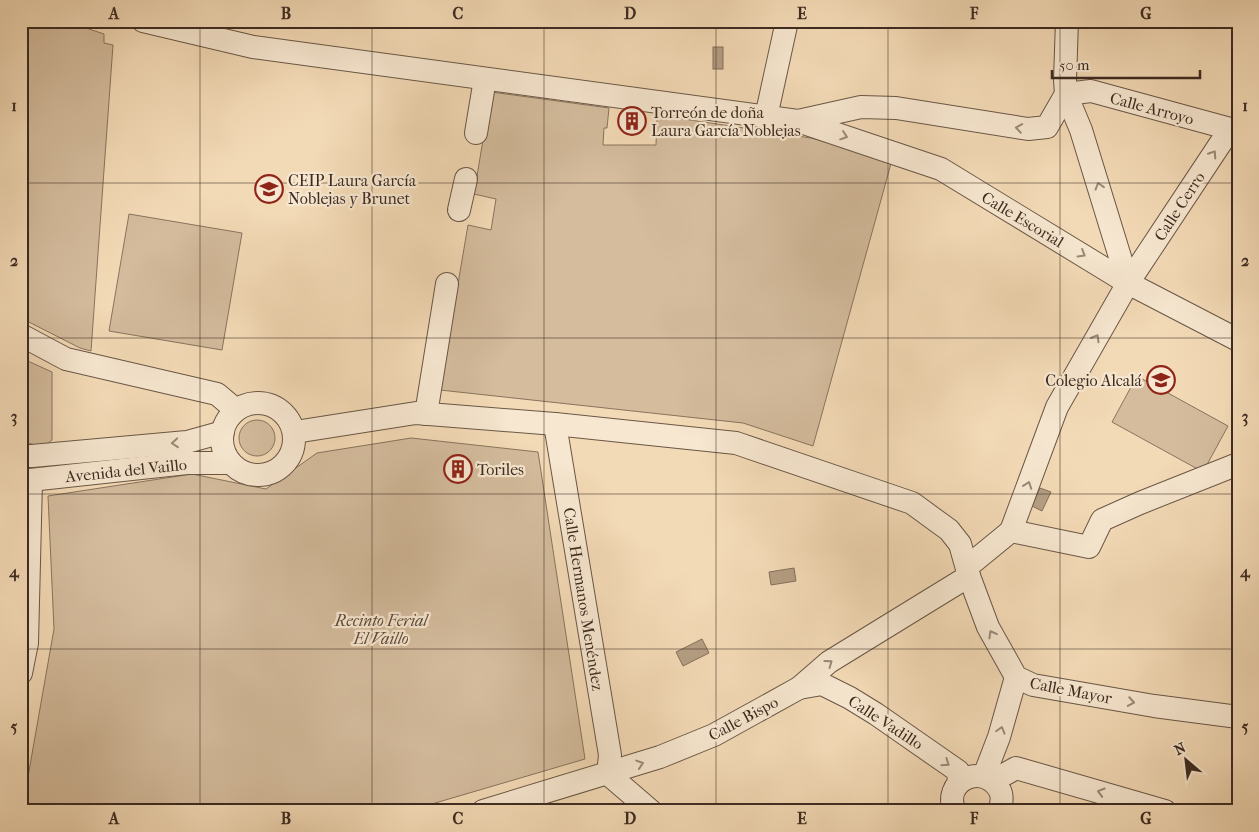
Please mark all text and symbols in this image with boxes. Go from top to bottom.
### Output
text: A [108,4,120,23]
text: B [281,4,291,23]
text: C [453,4,464,23]
text: D [624,4,636,23]
text: E [797,4,807,23]
text: F [969,4,979,23]
text: G [1140,4,1152,23]
scale bar [1052,48,1199,80]
text: 50 m [1059,56,1090,74]
street label: Calle Arroyo [1108,88,1196,129]
text: 1 [11,96,17,115]
text: 1 [1242,96,1248,115]
place label: Torreón de doña Laura García Noblejas [651,103,801,140]
building icon: Torreón de doña Laura García Noblejas [617,106,647,136]
one-way arrow [1014,123,1023,133]
one-way arrow [839,130,848,140]
one-way arrow [1207,151,1216,160]
street label: Calle Cerro [1150,168,1209,244]
place label: CEIP Laura García Noblejas y Brunet [288,171,417,208]
school or university icon: CEIP Laura García Noblejas y Brunet [254,174,284,204]
one-way arrow [1094,182,1104,191]
street label: Calle Escorial [978,188,1068,252]
one-way arrow [1077,248,1086,258]
text: 2 [10,251,18,270]
text: 2 [1241,251,1249,270]
one-way arrow [1090,335,1100,344]
school or university icon: Colegio Alcalá [1146,365,1176,395]
place label: Colegio Alcalá [1045,371,1143,390]
text: 3 [11,407,17,427]
text: 3 [1242,407,1248,427]
one-way arrow [171,437,179,448]
building icon: Toriles [443,454,473,484]
street label: Avenida del Vaillo [63,455,188,486]
place label: Toriles [477,460,524,479]
one-way arrow [1022,481,1032,490]
street label: Calle Hermanos Menéndez [560,506,607,692]
text: 4 [8,562,20,582]
text: 4 [1239,562,1251,582]
park label: Recinto Ferial El Vaillo [334,611,429,648]
one-way arrow [988,631,998,640]
one-way arrow [823,661,832,669]
street label: Calle Mayor [1028,673,1114,708]
street label: Calle Vadillo [845,691,927,754]
street label: Calle Bispo [705,692,781,745]
one-way arrow [1127,697,1136,707]
text: 5 [11,717,18,736]
text: 5 [1242,717,1249,736]
one-way arrow [995,726,1006,735]
north arrow [1162,734,1212,784]
text: N [1171,739,1189,759]
one-way arrow [940,757,950,766]
one-way arrow [636,759,644,769]
one-way arrow [1098,788,1106,798]
text: A [108,809,120,828]
text: B [281,809,291,828]
text: C [453,809,464,828]
text: D [624,809,636,828]
text: E [797,809,807,828]
text: F [969,809,979,828]
text: G [1140,809,1152,828]

